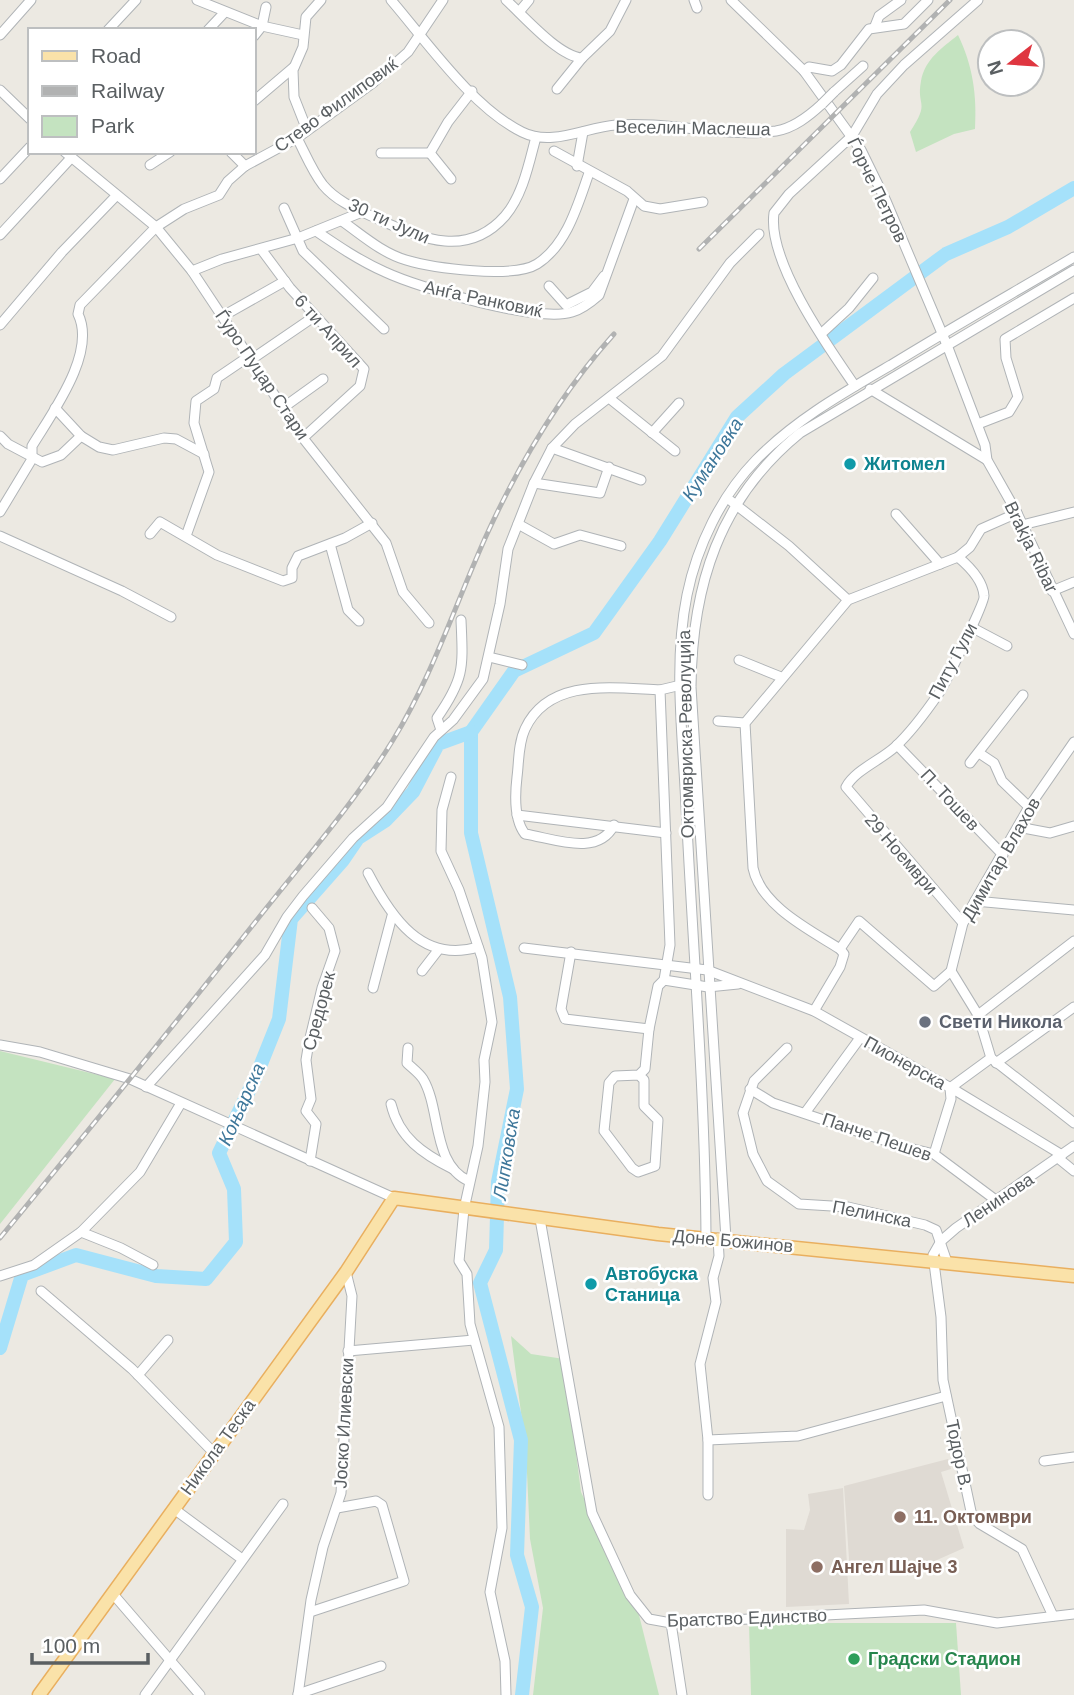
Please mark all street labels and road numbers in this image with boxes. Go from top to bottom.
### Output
street label: Стево Филиповиќ [271,54,401,156]
street label: Веселин Маслеша [615,117,772,139]
street label: Ѓорче Петров [843,134,911,246]
street label: 30 ти Јули [345,194,433,248]
street label: Анѓа Ранковиќ [422,277,544,321]
street label: 6 ти Април [290,291,366,371]
street label: Ѓуро Пуцар Стари [211,306,313,444]
street label: Brakja Ribar [1000,498,1062,596]
street label: Питу Гули [925,620,981,702]
street label: Октомвриска Револуција [674,629,698,838]
street label: П. Тошев [917,765,983,835]
street label: Димитар Влахов [958,794,1044,924]
street label: 29 Ноември [861,810,941,898]
street label: Средорек [299,969,339,1053]
street label: Пионерска [861,1032,950,1094]
street label: Панче Пешев [820,1109,934,1165]
street label: Ленинова [959,1168,1038,1231]
street label: Пелинска [831,1197,914,1232]
street label: Доне Божинов [672,1226,794,1256]
street label: Јоско Илиевски [331,1357,357,1489]
street label: Никола Теска [177,1394,260,1499]
street label: Тодор В. [942,1418,976,1492]
street label: Братство Единство [667,1605,827,1631]

